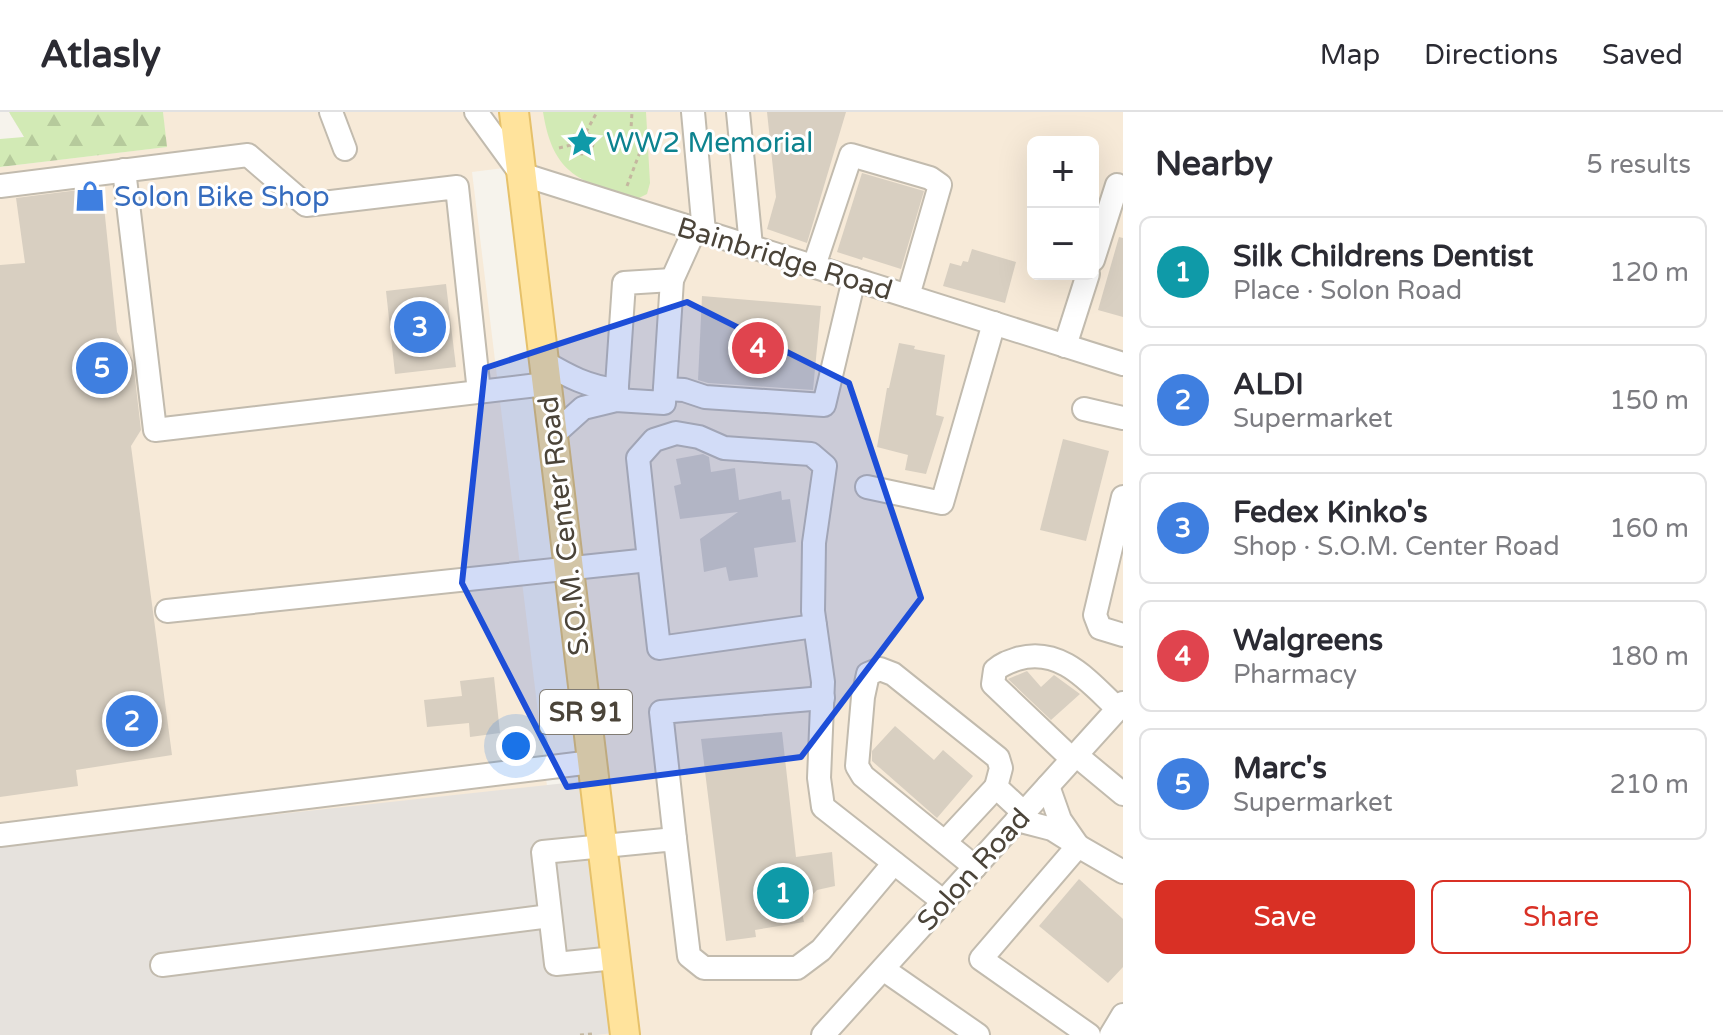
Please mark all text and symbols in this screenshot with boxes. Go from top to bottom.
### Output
text: Atlasly [40,32,161,78]
text: Map [1320,38,1380,72]
text: Directions [1424,38,1558,72]
text: Saved [1602,38,1683,72]
place icon: WW2 Memorial [565,125,599,159]
place label: WW2 Memorial [606,126,813,160]
map controls [1027,136,1099,280]
button: + [1027,136,1099,208]
text: Nearby [1155,144,1273,185]
text: 5 results [1586,149,1691,180]
shop icon: Solon Bike Shop [73,179,107,213]
place label: Solon Bike Shop [114,180,330,214]
button: − [1027,208,1099,280]
street label: Bainbridge Road [673,210,896,308]
text: Silk Childrens Dentist [1233,238,1533,275]
text: 1 [1175,257,1191,288]
text: 120 m [1609,257,1689,288]
text: Place · Solon Road [1233,275,1462,306]
pin: 3 [394,297,446,357]
pin: 4 [732,318,784,378]
pin: 5 [76,338,128,398]
text: ALDI [1233,366,1304,403]
text: 2 [1175,385,1191,416]
text: 150 m [1609,385,1689,416]
street label: S.O.M. Center Road [531,394,597,658]
text: Supermarket [1233,403,1393,434]
text: Fedex Kinko's [1233,494,1428,531]
text: 3 [1175,513,1191,544]
text: 160 m [1609,513,1689,544]
text: Shop · S.O.M. Center Road [1233,531,1560,562]
text: Walgreens [1233,622,1383,659]
text: 4 [1175,641,1191,672]
text: 180 m [1609,641,1689,672]
text: Pharmacy [1233,659,1357,690]
road number: SR 91 [540,690,632,734]
pin: 2 [106,691,158,751]
your location [496,726,536,766]
text: Marc's [1233,750,1327,787]
text: 5 [1175,769,1191,800]
text: 210 m [1609,769,1689,800]
text: Supermarket [1233,787,1393,818]
street label: Solon Road [910,801,1038,938]
pin: 1 [757,863,809,923]
button: Save [1155,880,1415,954]
button: Share [1431,880,1691,954]

